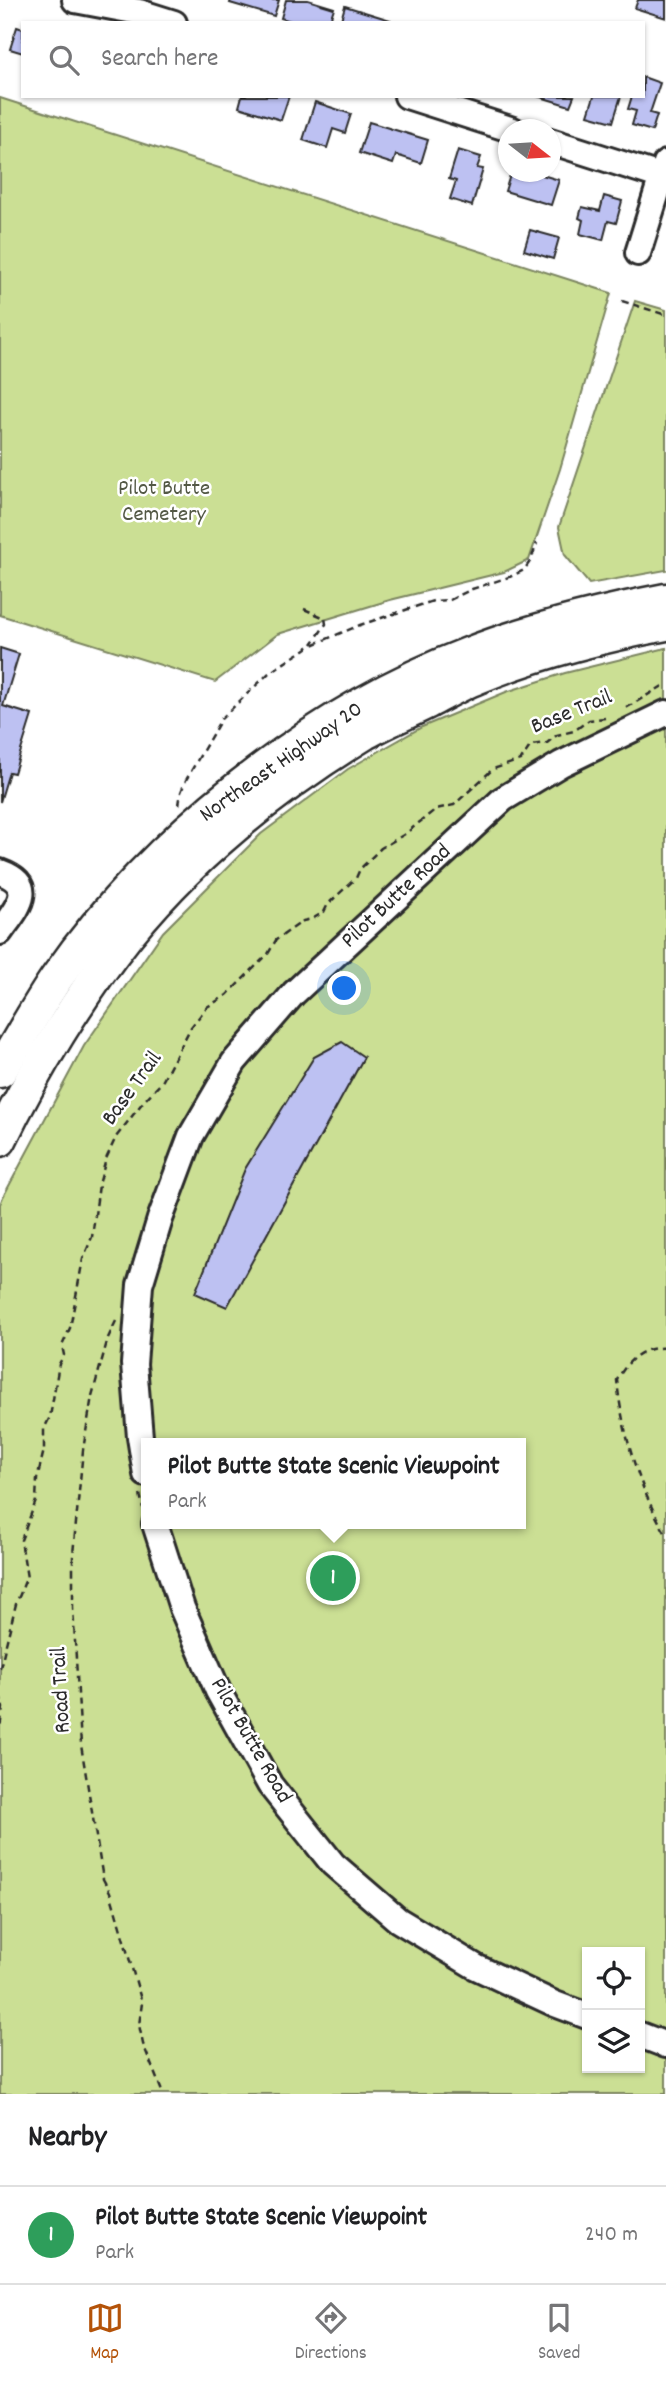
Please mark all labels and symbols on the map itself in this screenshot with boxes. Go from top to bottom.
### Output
north arrow [498,119,561,182]
park label: Pilot Butte Cemetery [118,473,210,532]
street label: Base Trail [526,682,618,744]
street label: Northeast Highway 20 [194,694,370,832]
street label: Pilot Butte Road [334,837,460,957]
your location [327,971,361,1005]
street label: Base Trail [95,1045,172,1133]
pin: 1 [310,1552,356,1604]
street label: Road Trail [43,1645,81,1734]
street label: Pilot Butte Road [201,1672,299,1810]

